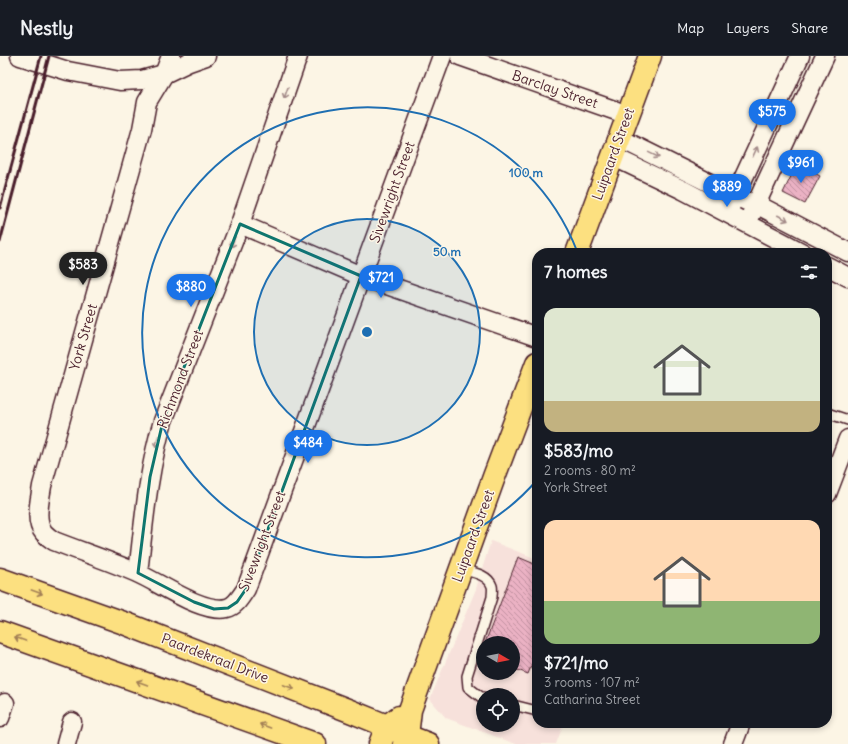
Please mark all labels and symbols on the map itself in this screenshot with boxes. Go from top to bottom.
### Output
street label: Barclay Street [510,66,601,112]
one-way arrow [281,86,289,98]
pin: $575 [748,99,796,133]
street label: Luipaard Street [588,105,638,203]
street label: Sivewright Street [365,139,419,245]
one-way arrow [752,147,760,159]
pin: $961 [777,150,825,184]
one-way arrow [648,152,660,159]
text: 100 m [509,165,543,180]
pin: $889 [703,174,751,208]
one-way arrow [777,215,789,223]
one-way arrow [228,235,236,247]
text: 50 m [433,244,462,259]
pin: $583 [59,252,107,286]
pin: $721 [357,265,405,299]
pin: $880 [167,274,215,308]
street label: York Street [65,301,101,372]
centre of rings [360,325,374,339]
street label: Richmond Street [153,327,207,431]
pin: $484 [284,430,332,464]
one-way arrow [153,435,160,448]
street label: Luipaard Street [448,487,498,585]
street label: Sivewright Street [235,488,290,594]
one-way arrow [30,588,42,596]
street label: Paardekraal Drive [159,629,271,687]
one-way arrow [13,635,26,642]
north arrow [476,636,520,680]
one-way arrow [137,678,149,686]
one-way arrow [283,684,295,692]
one-way arrow [259,722,271,730]

